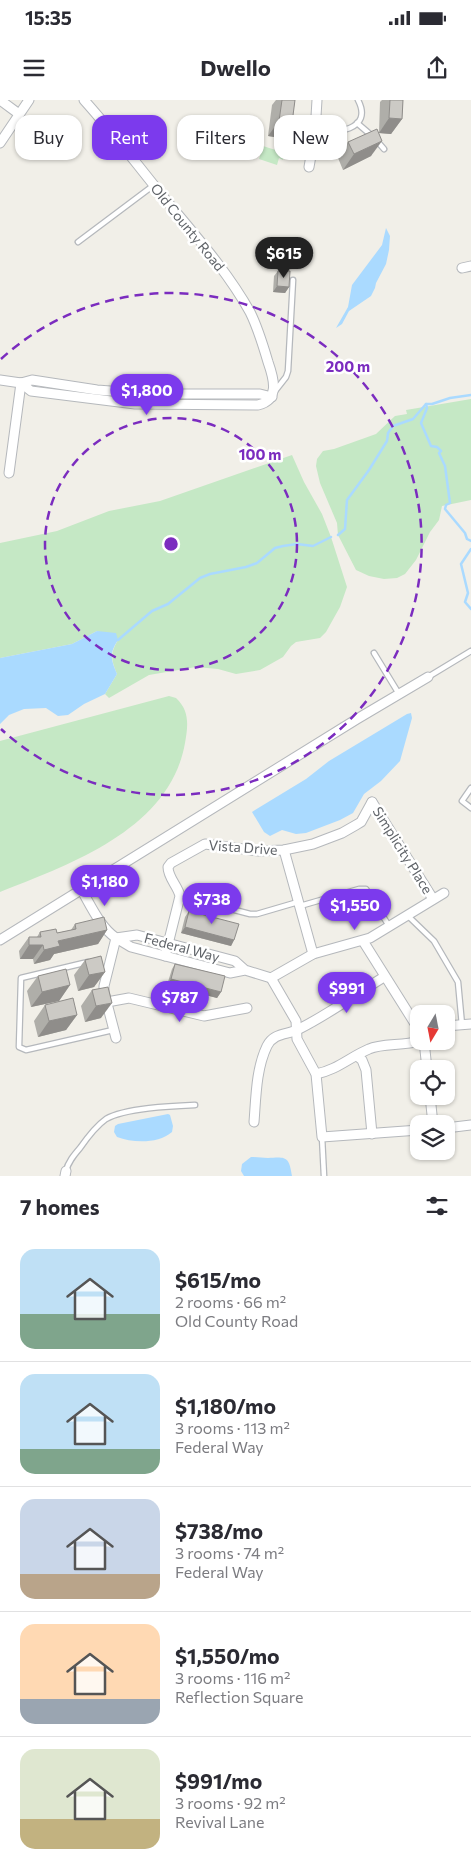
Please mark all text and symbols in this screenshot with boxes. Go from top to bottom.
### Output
text: 15:35 [25,6,72,29]
icon: menu [20,54,48,82]
text: Dwello [200,54,271,81]
icon: share [423,54,451,82]
chip: Buy [15,115,82,160]
chip: Rent [92,115,167,160]
chip: Filters [177,115,264,160]
chip: New [274,115,347,160]
street label: Old County Road [147,180,229,274]
pin: $615 [254,236,314,279]
text: $615 [266,243,302,262]
text: 200 m [326,357,370,375]
pin: $1,800 [106,374,188,416]
text: $1,800 [121,380,173,399]
text: 100 m [239,445,281,463]
centre of rings [162,535,180,553]
street label: Simplicity Place [369,803,437,897]
street label: Vista Drive [208,836,278,858]
pin: $1,180 [64,864,146,907]
text: $1,180 [81,871,129,890]
pin: $738 [182,882,242,925]
pin: $1,550 [314,888,396,931]
text: $738 [193,889,231,908]
text: $1,550 [330,895,380,914]
street label: Federal Way [142,929,222,965]
pin: $991 [317,972,377,1014]
text: $991 [329,978,365,997]
pin: $787 [150,980,210,1023]
text: $787 [162,987,198,1006]
north arrow [410,1005,455,1050]
map controls [410,1005,455,1160]
button: locate [410,1060,455,1105]
button: layers [410,1115,455,1160]
icon: filters [423,1192,451,1220]
text: 7 homes [20,1194,99,1219]
text: $615/mo [175,1267,261,1292]
icon: home [60,1269,120,1329]
text: 2 rooms · 66 m² [175,1292,286,1311]
text: Old County Road [175,1311,298,1330]
text: $1,180/mo [175,1393,276,1418]
icon: home [60,1394,120,1454]
text: 3 rooms · 113 m² [175,1418,290,1437]
text: Federal Way [175,1437,264,1456]
text: $738/mo [175,1518,263,1543]
icon: home [60,1519,120,1579]
text: 3 rooms · 74 m² [175,1543,284,1562]
text: Federal Way [175,1562,264,1581]
text: $1,550/mo [175,1643,280,1668]
icon: home [60,1644,120,1704]
text: 3 rooms · 116 m² [175,1668,290,1687]
text: Reflection Square [175,1687,303,1706]
text: $991/mo [175,1768,262,1793]
icon: home [60,1769,120,1829]
text: 3 rooms · 92 m² [175,1793,286,1812]
text: Revival Lane [175,1812,264,1831]

